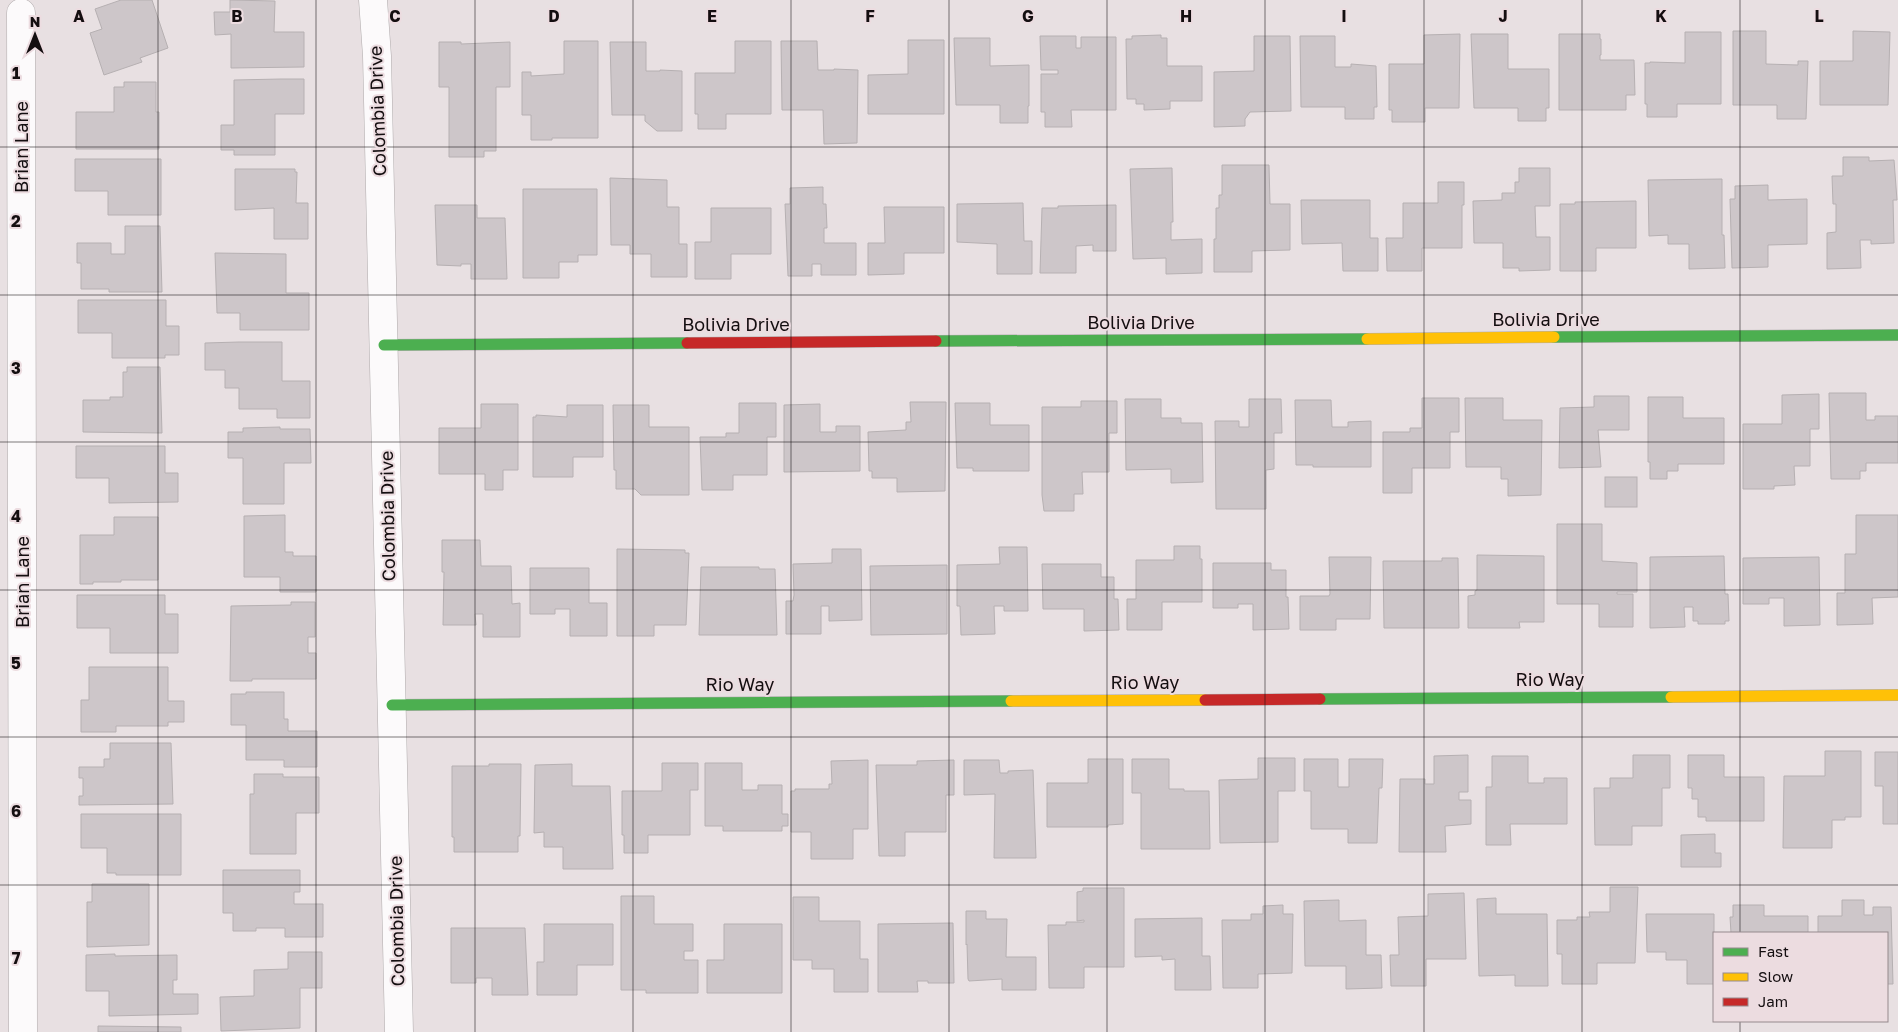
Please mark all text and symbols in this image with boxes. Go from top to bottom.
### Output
text: A [73,6,85,26]
text: B [231,6,243,26]
text: C [389,6,401,26]
text: D [548,6,560,26]
text: E [707,6,717,26]
text: F [865,6,875,26]
text: G [1022,6,1034,26]
text: H [1180,6,1192,26]
text: I [1341,6,1347,26]
text: J [1498,6,1508,26]
text: K [1655,6,1667,26]
text: L [1814,6,1824,26]
north arrow [10,10,60,60]
text: N [30,13,40,30]
street label: Colombia Drive [364,45,390,177]
text: 1 [12,63,20,83]
street label: Brian Lane [10,101,32,193]
text: 2 [11,211,21,231]
street label: Bolivia Drive [1492,308,1600,330]
street label: Bolivia Drive [1087,311,1195,333]
street label: Bolivia Drive [682,313,790,335]
text: 3 [11,358,21,378]
street label: Colombia Drive [375,451,399,581]
text: 4 [11,506,21,526]
street label: Brian Lane [11,536,33,628]
text: 5 [11,653,21,673]
street label: Rio Way [1516,668,1584,690]
street label: Rio Way [1111,671,1179,693]
street label: Rio Way [706,673,774,695]
text: 6 [11,801,21,821]
street label: Colombia Drive [384,856,408,986]
legend [1713,932,1888,1022]
text: Fast [1758,942,1789,960]
text: 7 [12,948,21,968]
text: Slow [1758,967,1793,985]
text: Jam [1758,992,1788,1010]

